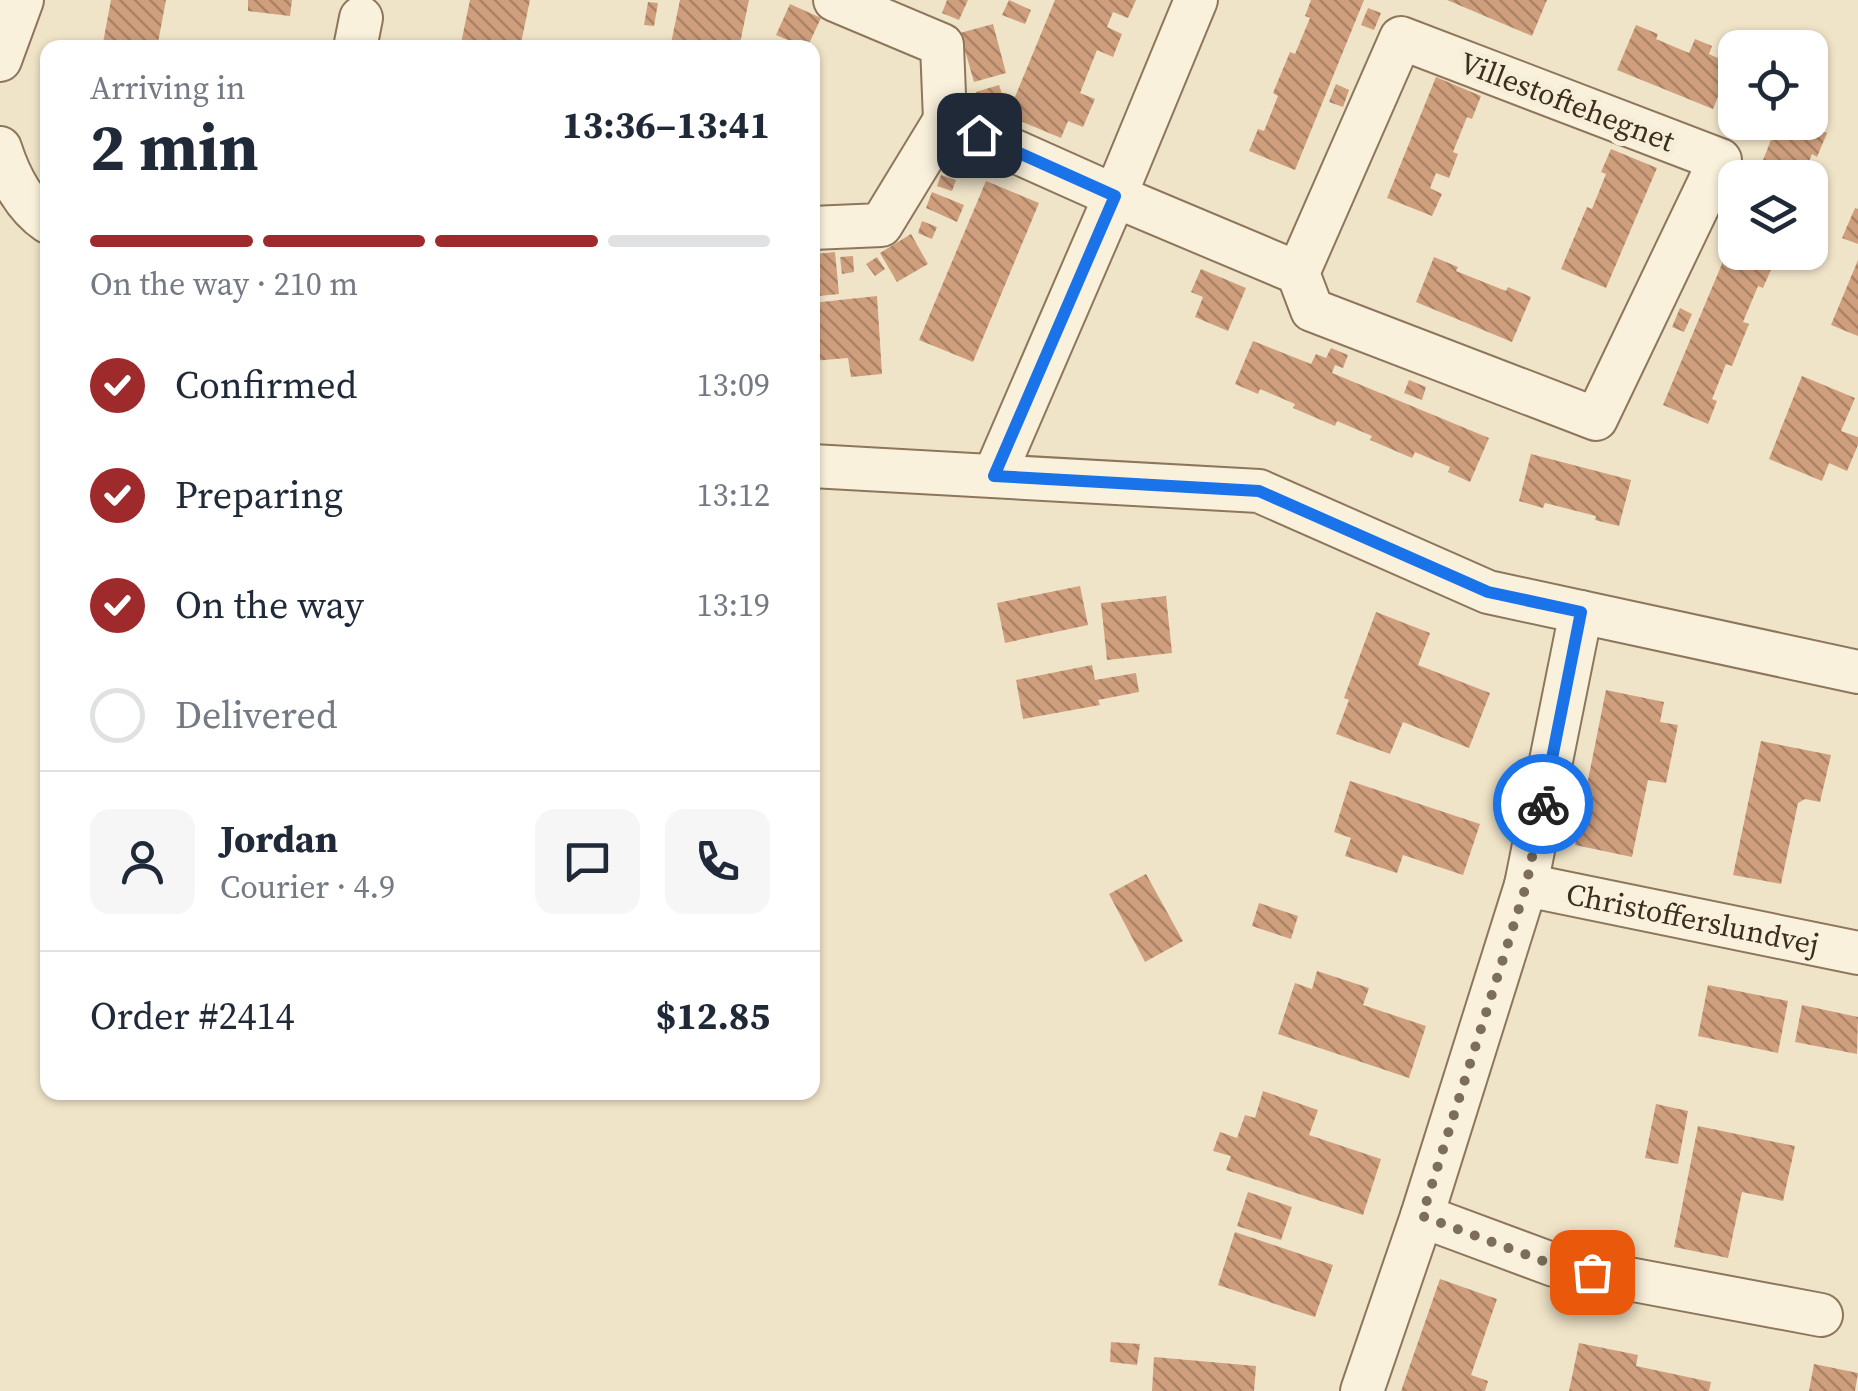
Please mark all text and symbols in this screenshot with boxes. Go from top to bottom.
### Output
map controls [1718,30,1828,270]
button: locate [1718,30,1828,140]
street label: Villestoftehegnet [1454,42,1681,161]
text: Arriving in [90,66,245,110]
pin [937,93,1022,178]
text: 13:36–13:41 [562,99,770,151]
text: 2 min [90,103,259,192]
icon: home [952,108,1007,163]
button: layers [1718,160,1828,270]
text: On the way · 210 m [90,262,358,306]
icon: check [90,358,145,413]
text: Confirmed [175,359,357,411]
text: 13:09 [696,363,770,407]
icon: check [90,468,145,523]
text: Preparing [175,469,343,521]
text: 13:12 [696,473,770,517]
icon: check [90,578,145,633]
text: On the way [175,579,364,631]
text: 13:19 [696,583,770,627]
text: Delivered [175,689,338,741]
courier [1493,754,1593,854]
icon: bike [1516,777,1571,832]
button: person [90,809,195,914]
button: chat [535,809,640,914]
button: phone [665,809,770,914]
text: Jordan [220,813,338,865]
text: Courier · 4.9 [220,865,395,909]
street label: Christofferslundvej [1563,873,1823,964]
text: Order #2414 [90,990,294,1042]
text: $12.85 [656,990,770,1042]
pin [1550,1230,1635,1315]
icon: bag [1565,1245,1620,1300]

